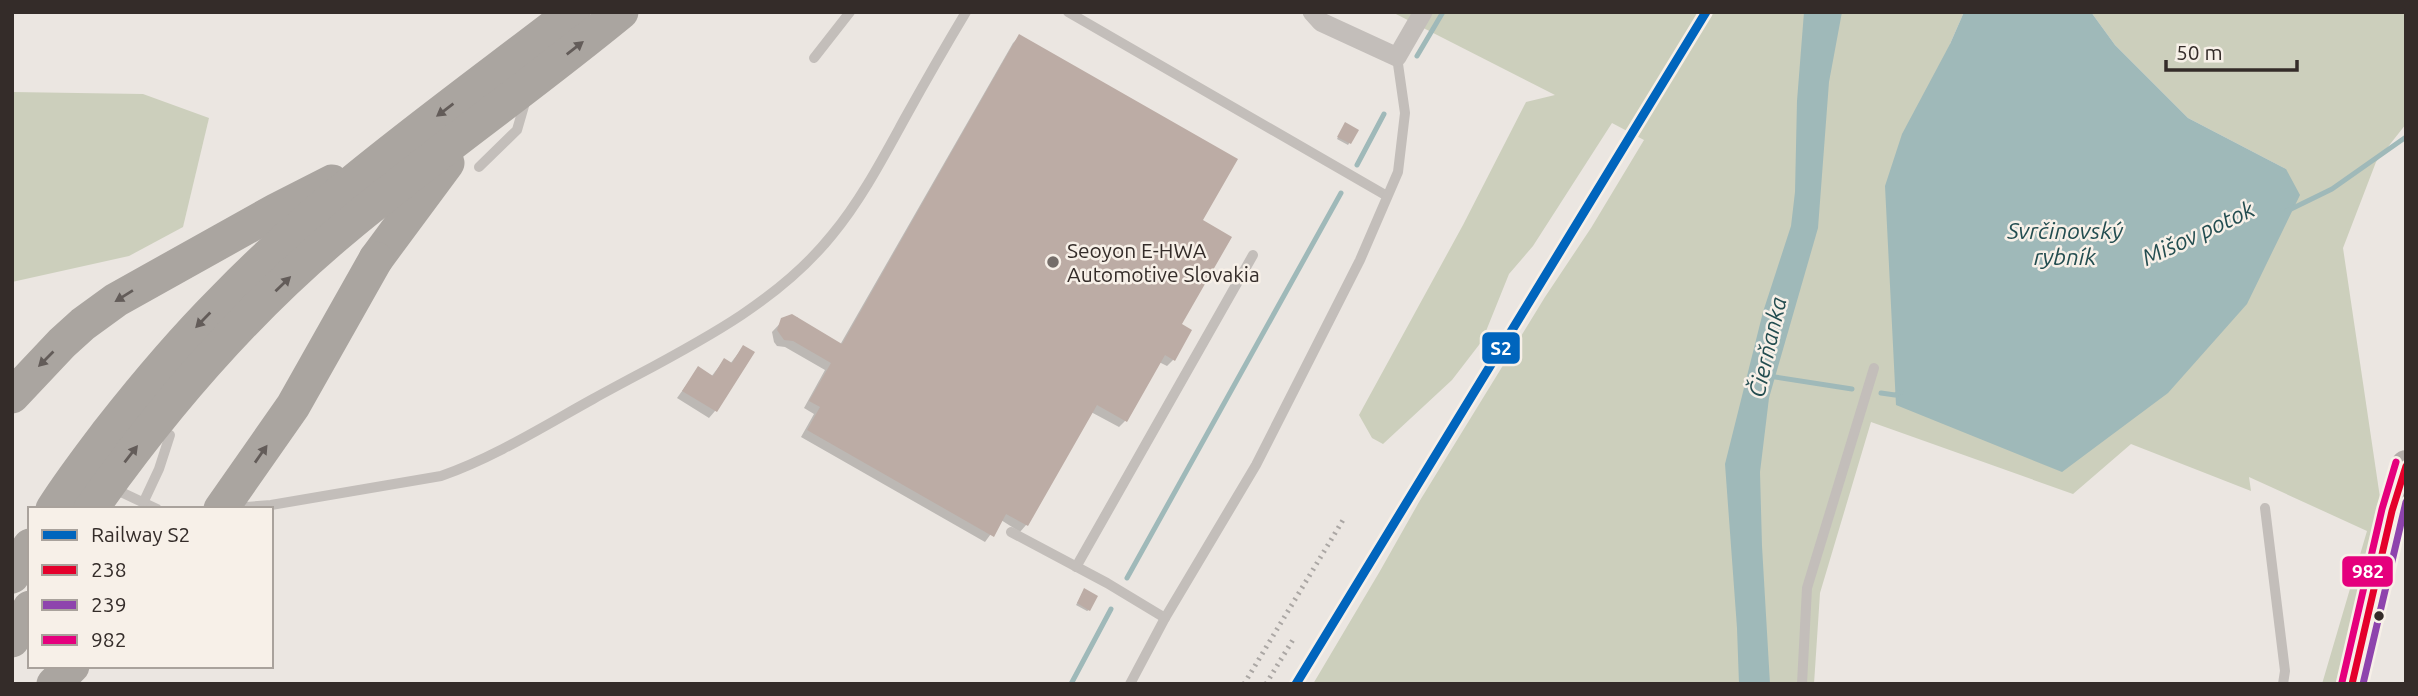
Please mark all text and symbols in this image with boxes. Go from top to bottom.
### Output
scale bar [2166,28,2297,72]
text: 50 m [2176,40,2223,64]
one-way arrow [566,41,584,56]
one-way arrow [437,102,455,117]
water label: Mišov potok [2138,196,2258,270]
water label: Svrčinovský rybník [2006,218,2124,269]
place label: Seoyon E-HWA Automotive Slovakia [1067,238,1260,286]
marker: Seoyon E-HWA Automotive Slovakia [1045,254,1061,270]
one-way arrow [274,276,291,293]
one-way arrow [114,289,134,302]
water label: Čierňanka [1743,294,1791,400]
one-way arrow [196,311,212,328]
line badge: S2 [1481,331,1521,365]
text: S2 [1490,337,1512,359]
one-way arrow [38,350,55,367]
one-way arrow [123,445,138,463]
one-way arrow [254,445,268,463]
legend [28,507,273,668]
text: Railway S2 [91,522,190,546]
line badge: 982 [2341,555,2394,588]
text: 238 [91,557,127,581]
text: 982 [2352,560,2384,582]
text: 239 [91,592,127,616]
unlabelled marker [2372,609,2386,623]
text: 982 [91,627,127,651]

